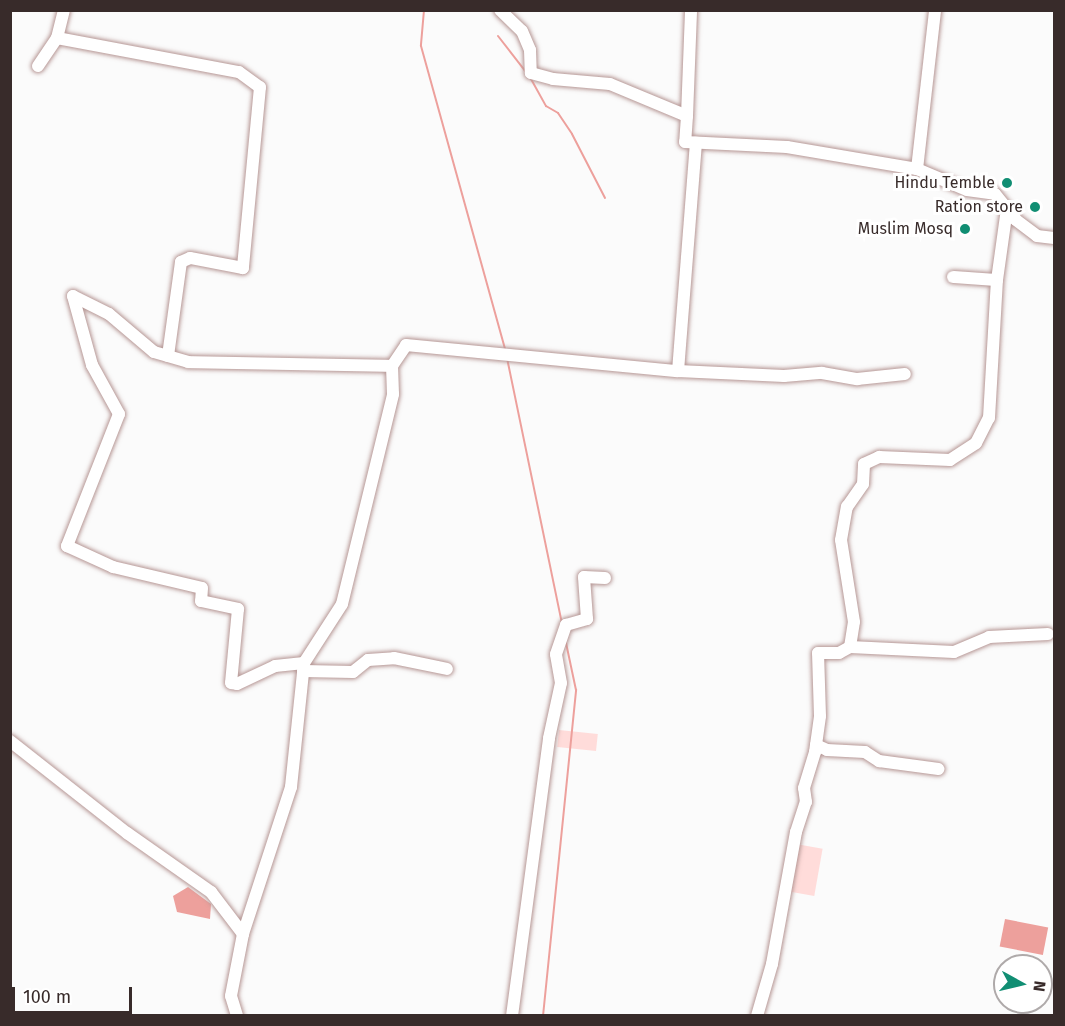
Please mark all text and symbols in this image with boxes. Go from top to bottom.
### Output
place label: Hindu Temble [894,173,995,193]
marker: Hindu Temble [1000,176,1014,190]
place label: Ration store [935,197,1023,217]
marker: Ration store [1028,200,1042,214]
place label: Muslim Mosq [858,219,953,239]
marker: Muslim Mosq [958,222,972,236]
north arrow [993,954,1053,1014]
scale bar [15,975,135,1013]
text: N [1029,980,1049,993]
text: 100 m [23,986,71,1008]

